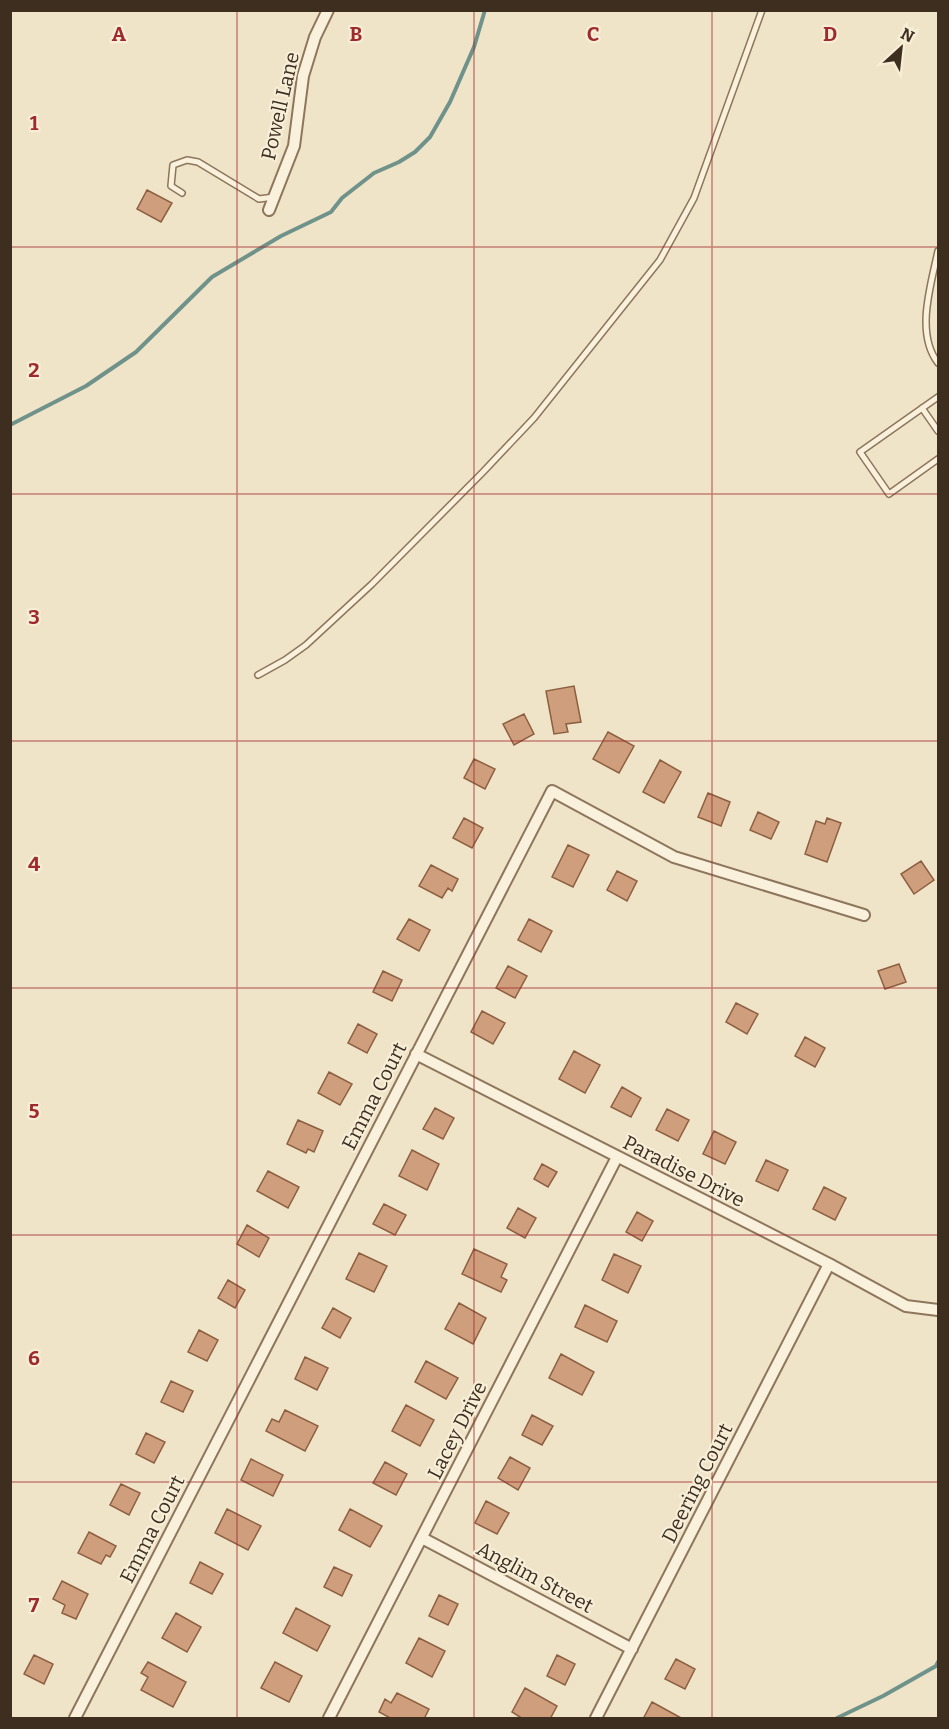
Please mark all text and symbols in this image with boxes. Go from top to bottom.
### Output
north arrow [871,18,931,78]
text: A [112,22,127,46]
text: B [350,22,363,46]
text: C [587,22,599,46]
text: D [823,22,837,46]
text: N [898,24,917,46]
street label: Powell Lane [256,50,304,162]
text: 1 [30,111,39,135]
text: 2 [28,358,40,382]
text: 3 [28,605,40,629]
text: 4 [28,852,40,876]
street label: Emma Court [337,1038,411,1154]
text: 5 [29,1099,40,1123]
street label: Paradise Drive [619,1130,749,1212]
text: 6 [28,1346,40,1370]
street label: Lacey Drive [422,1377,492,1483]
street label: Deering Court [657,1419,737,1547]
street label: Emma Court [115,1471,189,1587]
street label: Anglim Street [473,1536,597,1618]
text: 7 [29,1593,40,1617]

